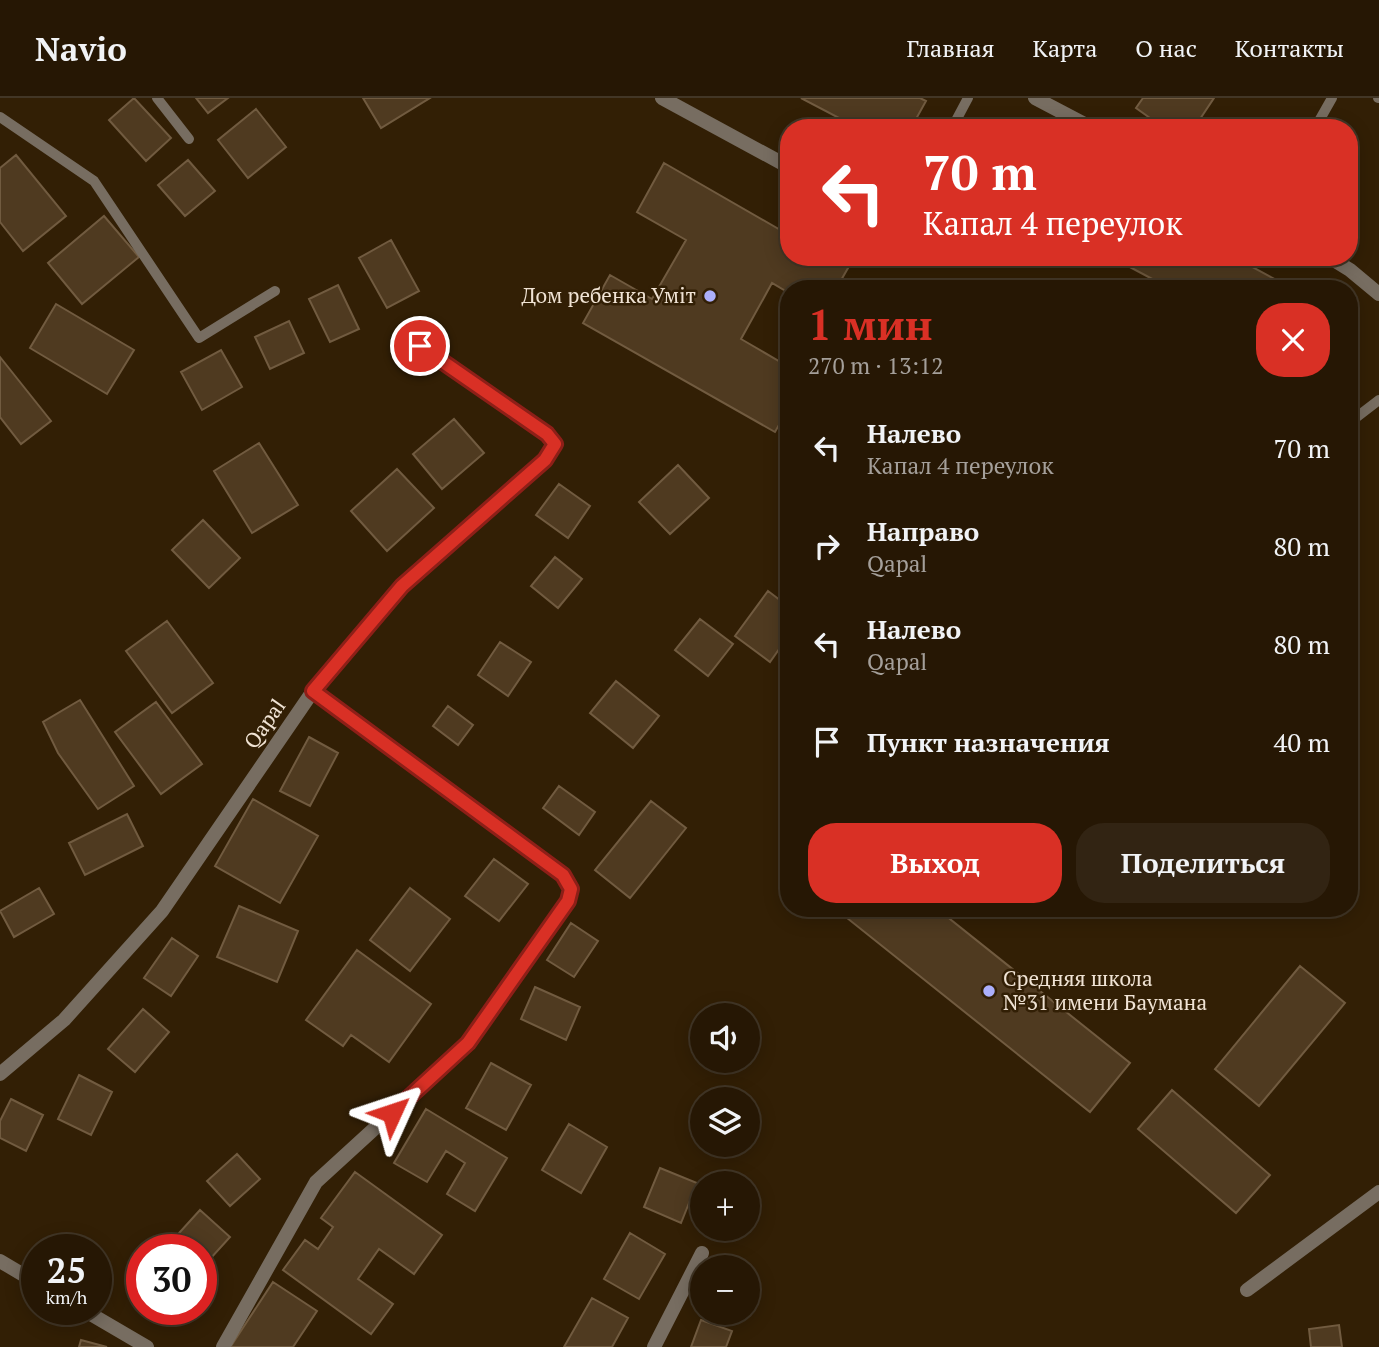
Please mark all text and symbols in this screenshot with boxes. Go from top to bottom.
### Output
text: Navio [35,27,127,70]
text: Главная [906,32,994,64]
text: Карта [1032,32,1097,64]
text: О нас [1135,32,1197,64]
text: Контакты [1235,32,1344,64]
text: 70 m [923,139,1037,204]
icon: left [808,147,899,238]
text: Капал 4 переулок [923,202,1183,244]
place label: Дом ребенка Умiт [521,281,696,309]
marker: Дом ребенка Умiт [702,288,718,304]
text: 1 мин [808,296,933,352]
button: close [1256,303,1330,377]
pin [390,316,450,376]
icon: arrive [401,327,439,365]
text: 270 m · 13:12 [808,350,943,381]
text: Налево [867,416,961,450]
icon: left [808,429,846,467]
text: 70 m [1274,431,1330,465]
text: Капал 4 переулок [867,450,1054,481]
text: Направо [867,514,979,548]
icon: right [808,527,846,565]
text: 80 m [1274,529,1330,563]
text: Qapal [867,548,927,579]
text: Налево [867,612,961,646]
icon: left [808,625,846,663]
text: 80 m [1274,627,1330,661]
text: Qapal [867,646,927,677]
street label: Qapal [237,693,291,754]
icon: arrive [808,723,846,761]
text: Пункт назначения [867,725,1110,759]
text: 40 m [1274,725,1330,759]
button: Выход [808,823,1062,903]
button: Поделиться [1076,823,1330,903]
place label: Средняя школа №31 имени Баумана [1003,964,1207,1016]
marker: Средняя школа №31 имени Баумана [981,983,997,999]
map controls [690,1003,760,1325]
button: sound [690,1003,760,1073]
position arrow [355,1076,429,1150]
button: layers [690,1087,760,1157]
button: + [690,1171,760,1241]
speed limit sign: 30 [126,1234,217,1325]
text: 25 [47,1247,86,1293]
button: − [690,1255,760,1325]
text: km/h [46,1285,87,1309]

